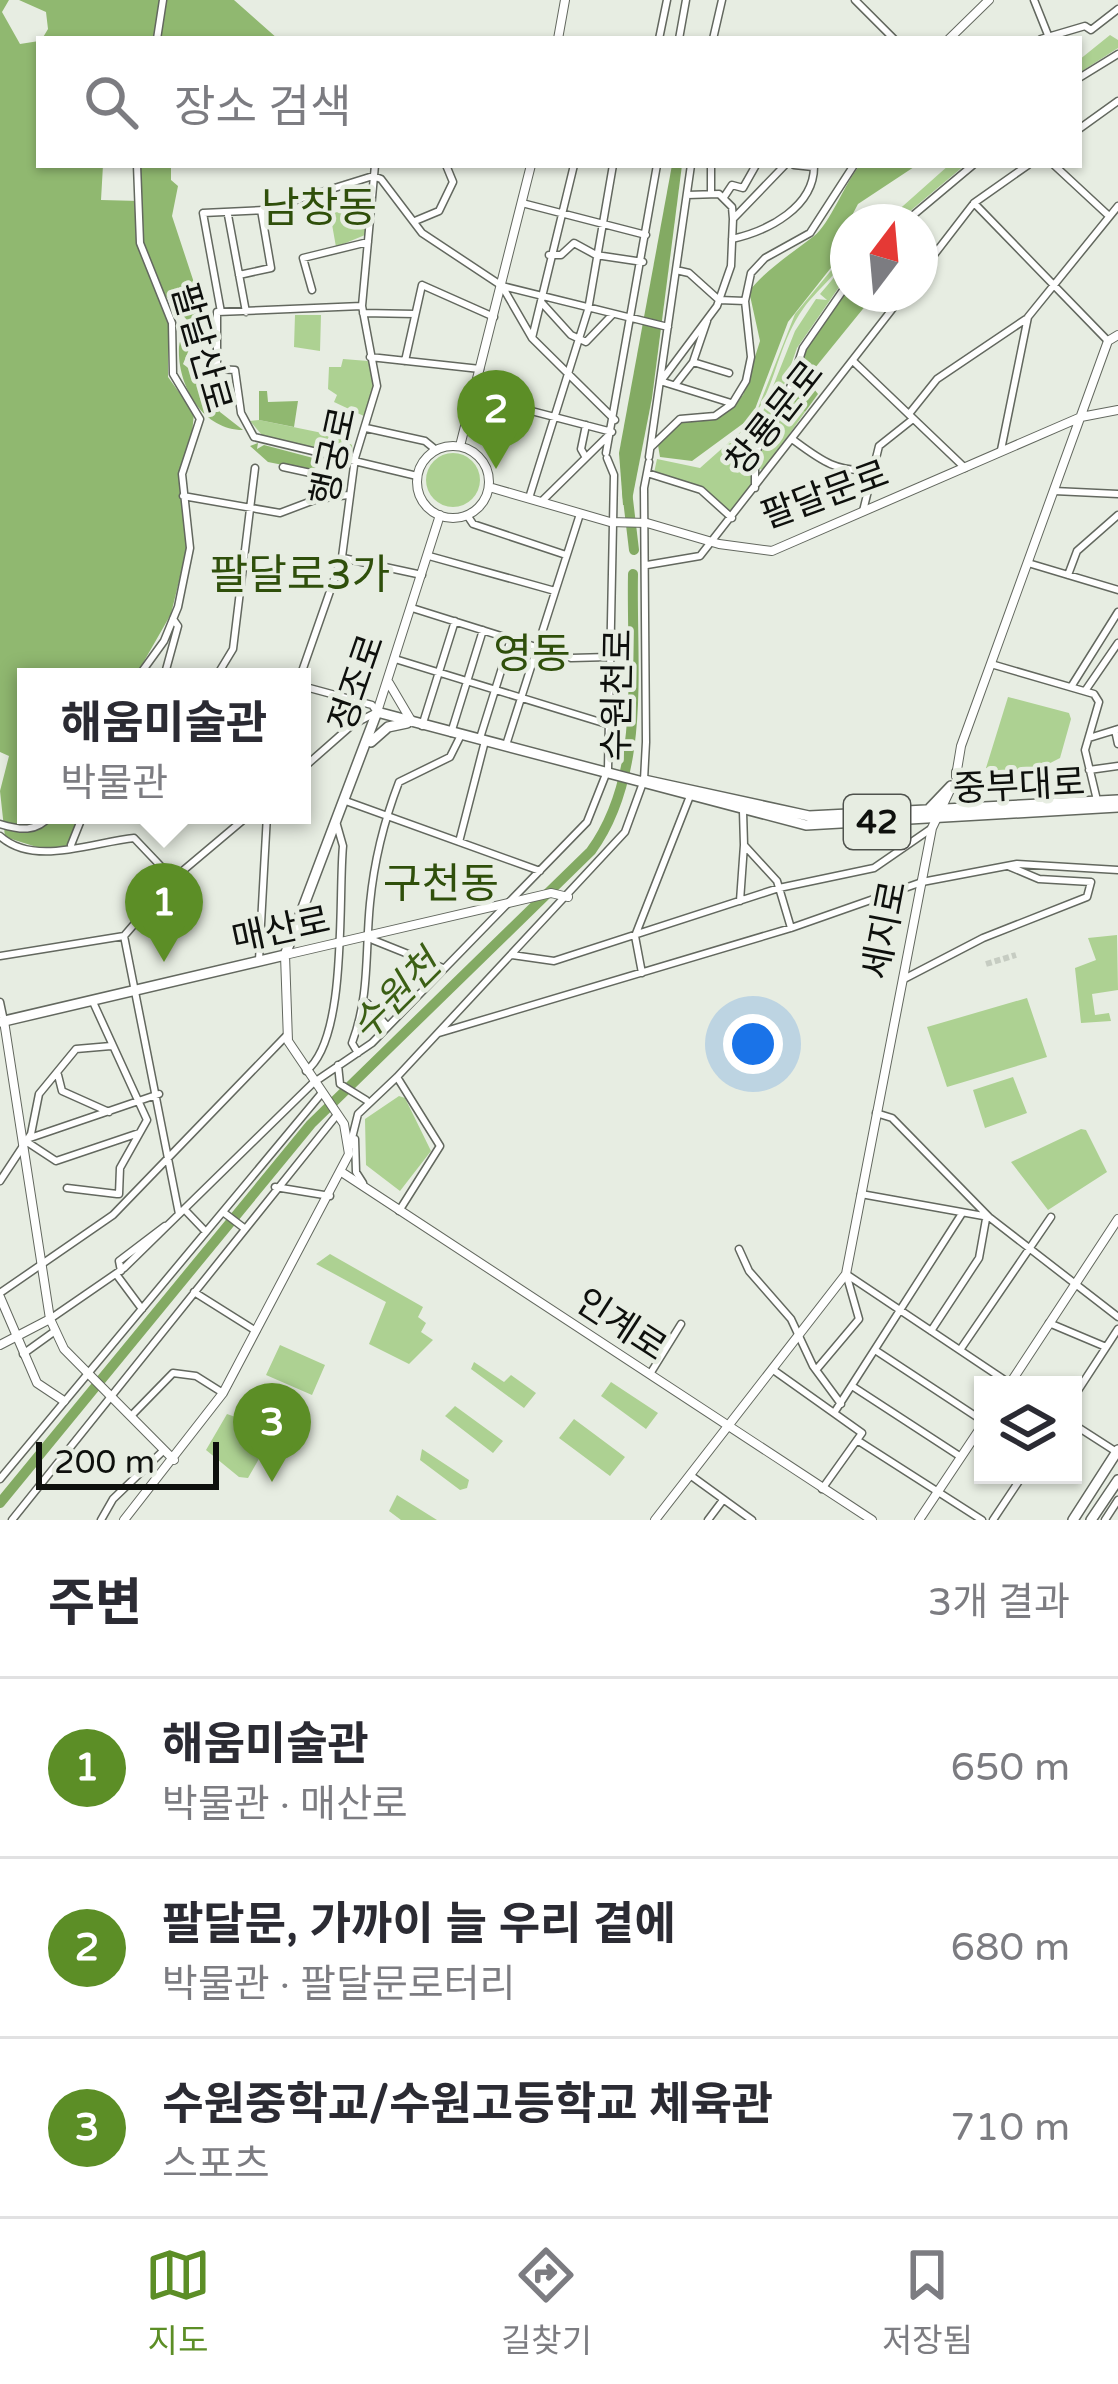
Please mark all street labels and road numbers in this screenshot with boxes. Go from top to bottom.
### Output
street label: 팔달산로 [162,278,240,418]
street label: 창룡문로 [717,353,833,483]
street label: 행궁로 [303,403,365,509]
street label: 팔달문로 [755,452,895,538]
street label: 수원천로 [595,628,641,762]
street label: 정조로 [320,629,394,737]
street label: 중부대로 [952,761,1086,811]
road number: 42 [844,795,910,849]
street label: 세지로 [854,877,916,983]
street label: 매산로 [228,899,334,961]
street label: 인계로 [568,1280,674,1370]

